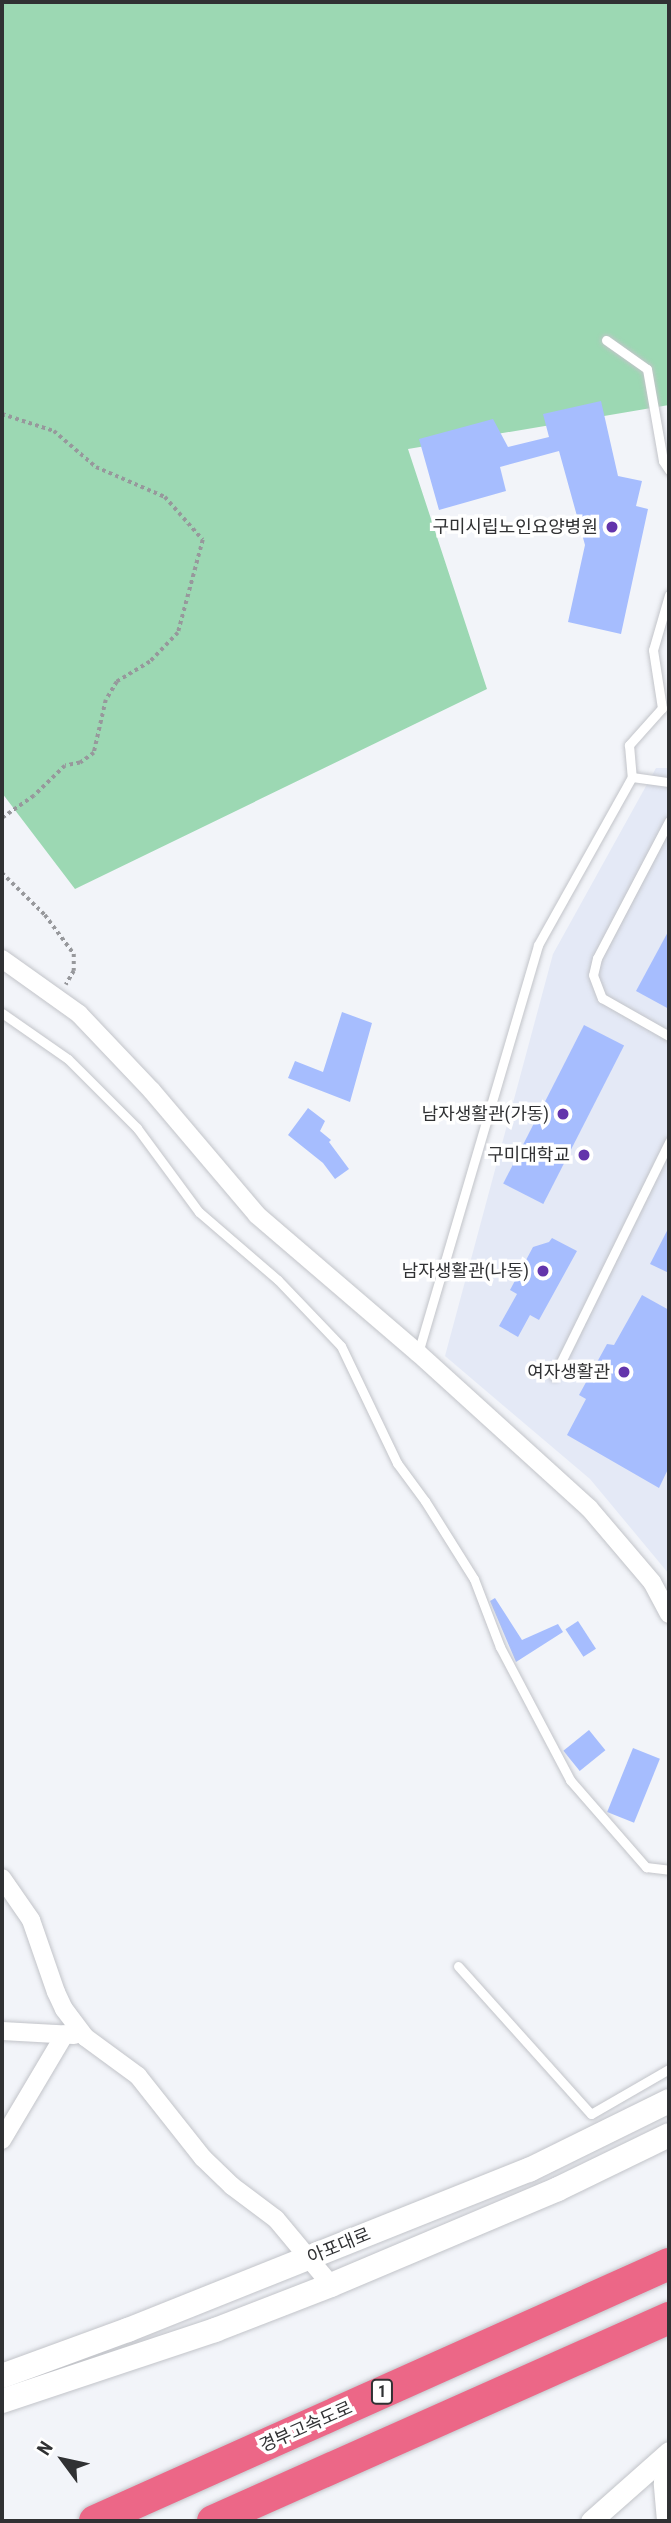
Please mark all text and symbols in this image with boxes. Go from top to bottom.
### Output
place label: 구미시립노인요양병원 [432,516,598,538]
marker: 구미시립노인요양병원 [604,519,620,535]
place label: 남자생활관(가동) [422,1103,549,1125]
marker: 남자생활관(가동) [555,1106,571,1122]
place label: 구미대학교 [487,1144,570,1166]
marker: 구미대학교 [576,1147,592,1163]
place label: 남자생활관(나동) [402,1260,529,1282]
marker: 남자생활관(나동) [535,1263,551,1279]
place label: 여자생활관 [527,1361,610,1383]
marker: 여자생활관 [616,1364,632,1380]
street label: 아포대로 [304,2224,374,2268]
road number: 1 [370,2380,394,2404]
street label: 경부고속도로 [256,2397,356,2457]
north arrow [28,2425,98,2495]
text: N [32,2437,58,2459]

